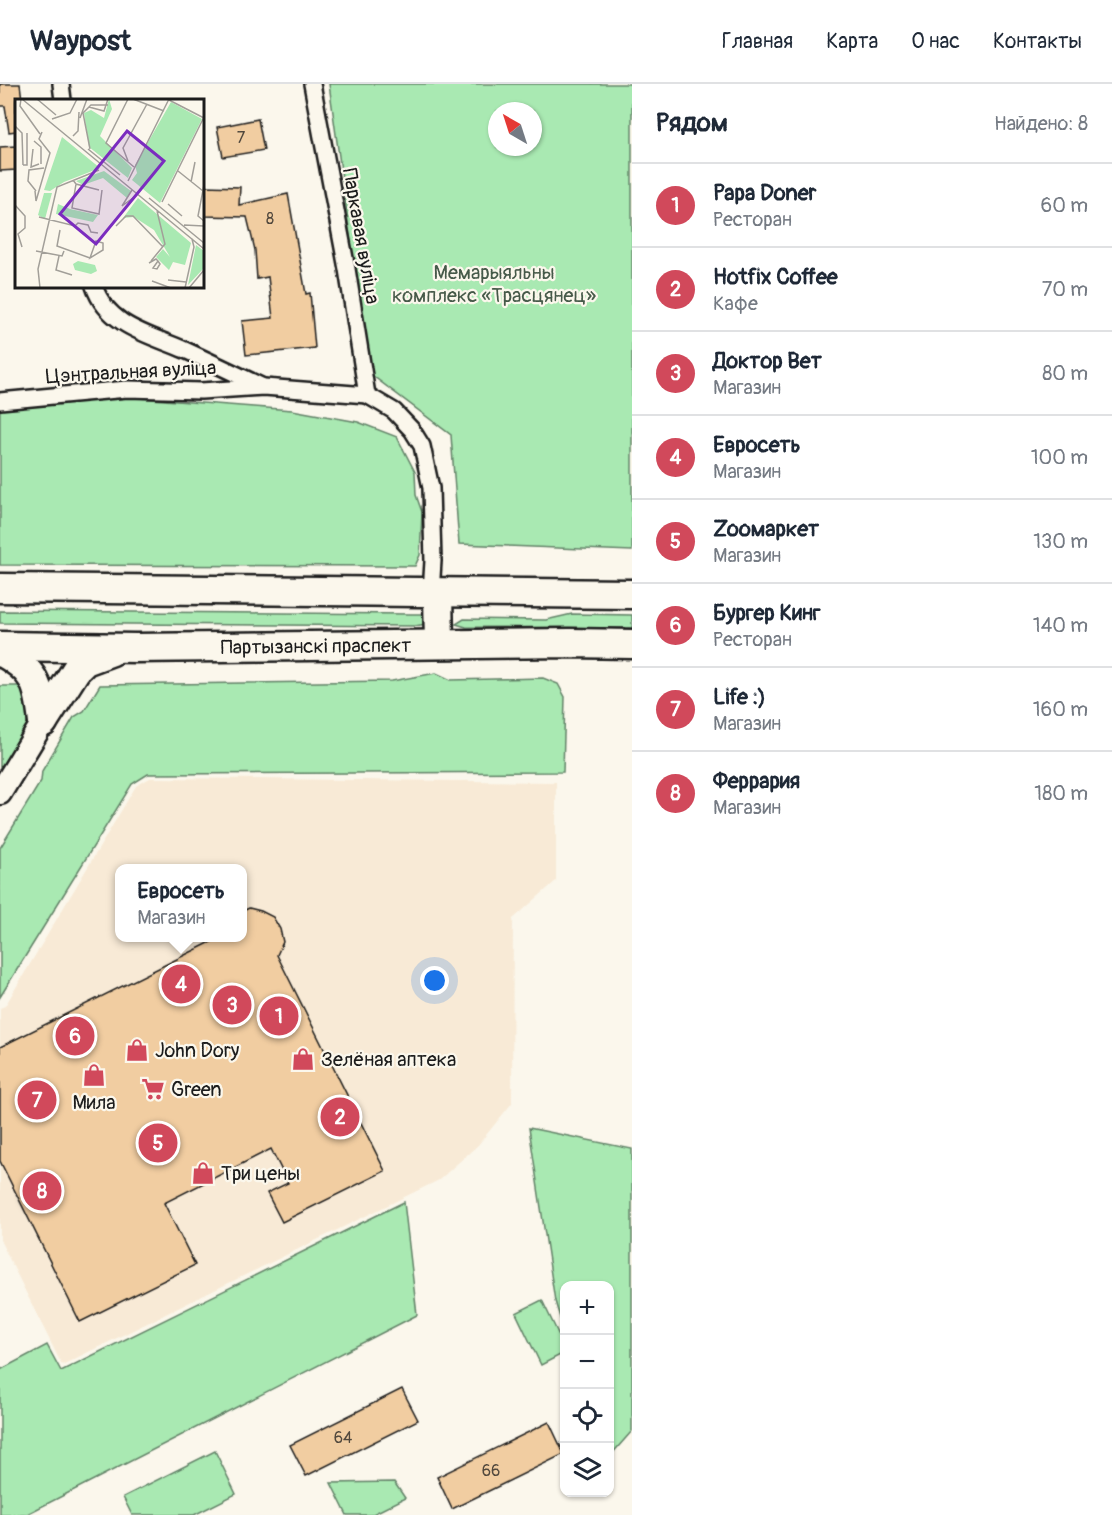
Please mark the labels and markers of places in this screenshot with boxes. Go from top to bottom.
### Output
pin: 4 [162,962,201,1006]
pin: 3 [212,982,252,1028]
pin: 1 [260,994,298,1038]
pin: 6 [56,1014,94,1058]
shop icon: John Dory [124,1037,150,1063]
place label: John Dory [155,1038,240,1063]
shop icon: Зелёная аптека [290,1046,316,1072]
place label: Зелёная аптека [321,1047,456,1072]
shop icon: Мила [81,1062,107,1088]
supermarket icon: Green [140,1076,166,1102]
place label: Green [171,1077,222,1102]
pin: 7 [18,1078,57,1122]
place label: Мила [72,1090,116,1115]
pin: 2 [320,1094,360,1140]
pin: 5 [138,1120,178,1166]
shop icon: Три цены [190,1160,216,1186]
place label: Три цены [221,1161,300,1186]
pin: 8 [22,1168,62,1214]

